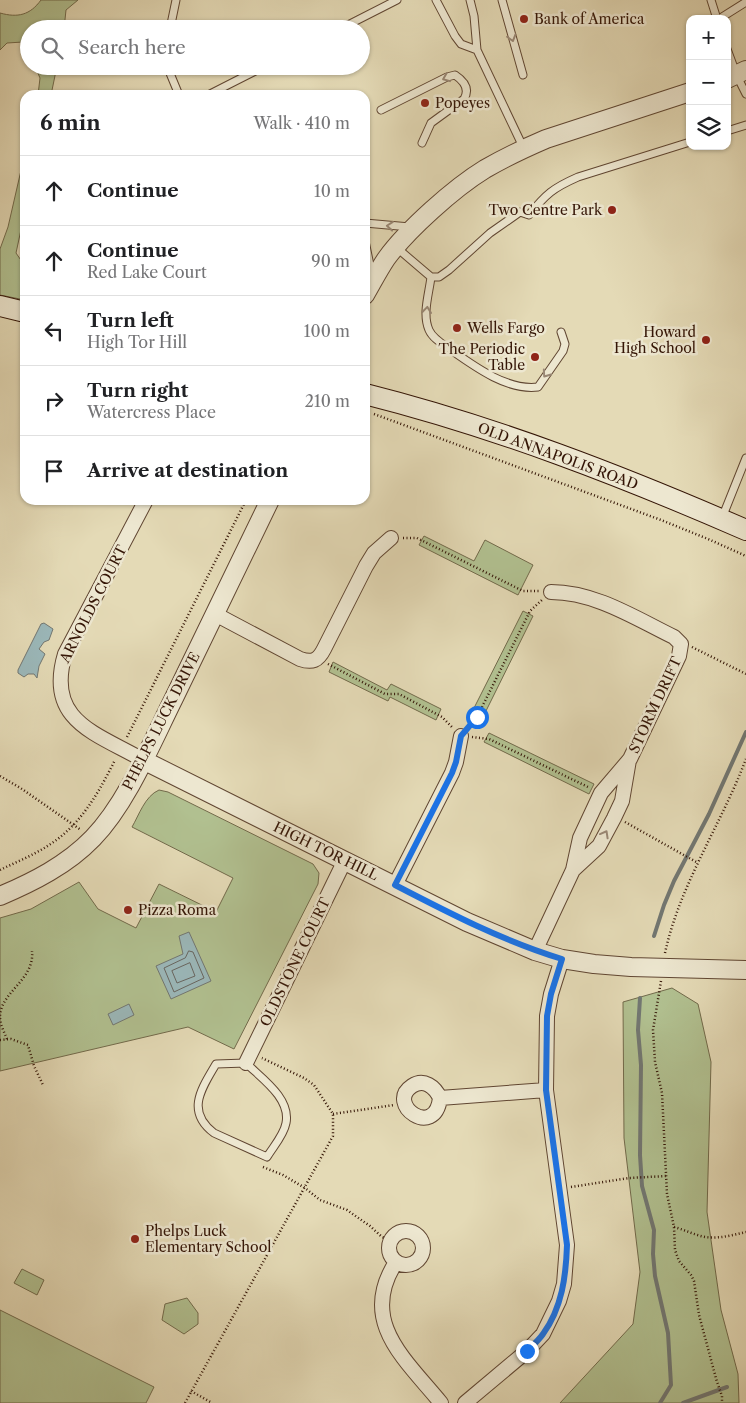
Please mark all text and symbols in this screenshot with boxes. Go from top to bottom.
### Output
place label: Bank of America [534,10,645,28]
marker: Bank of America [518,13,530,25]
map controls [686,15,731,150]
button: + [686,15,731,60]
search box [20,20,370,75]
one-way arrow [507,33,517,41]
icon: search [38,34,66,62]
text: Search here [78,36,186,59]
button: − [686,60,731,105]
one-way arrow [443,73,451,83]
place label: Popeyes [435,94,490,112]
marker: Popeyes [419,97,431,109]
button: layers [686,105,731,150]
text: 6 min [40,110,101,135]
text: Walk · 410 m [253,113,350,133]
icon: ahead [40,177,68,205]
text: Continue [87,179,179,202]
text: 10 m [314,181,350,201]
place label: Two Centre Park [488,201,603,219]
marker: Two Centre Park [606,204,618,216]
one-way arrow [386,220,394,231]
text: Continue [87,239,179,262]
icon: ahead [40,247,68,275]
text: 90 m [311,251,350,271]
text: Red Lake Court [87,262,207,282]
one-way arrow [421,305,432,313]
text: Turn left [87,309,174,332]
icon: left [40,317,68,345]
place label: Wells Fargo [466,319,545,337]
text: 100 m [304,321,350,341]
marker: Wells Fargo [451,322,463,334]
place label: Howard High School [614,323,696,357]
text: High Tor Hill [87,332,187,352]
marker: Howard High School [700,334,712,346]
place label: The Periodic Table [439,340,525,374]
marker: The Periodic Table [529,351,541,363]
one-way arrow [543,369,552,378]
text: Turn right [87,379,188,402]
icon: right [40,387,68,415]
text: 210 m [305,391,350,411]
text: Watercress Place [87,402,216,422]
street label: OLD ANNAPOLIS ROAD [475,419,641,493]
icon: arrive [40,457,68,485]
text: Arrive at destination [87,459,288,482]
street label: ARNOLDS COURT [55,542,131,667]
street label: PHELPS LUCK DRIVE [118,649,204,793]
street label: STORM DRIFT [625,653,685,756]
route start [466,706,489,729]
street label: HIGH TOR HILL [271,818,381,884]
one-way arrow [599,831,609,840]
street label: OLDSTONE COURT [256,894,334,1029]
place label: Pizza Roma [138,901,217,919]
marker: Pizza Roma [122,904,134,916]
place label: Phelps Luck Elementary School [145,1222,271,1256]
marker: Phelps Luck Elementary School [129,1233,141,1245]
route end [516,1340,539,1363]

